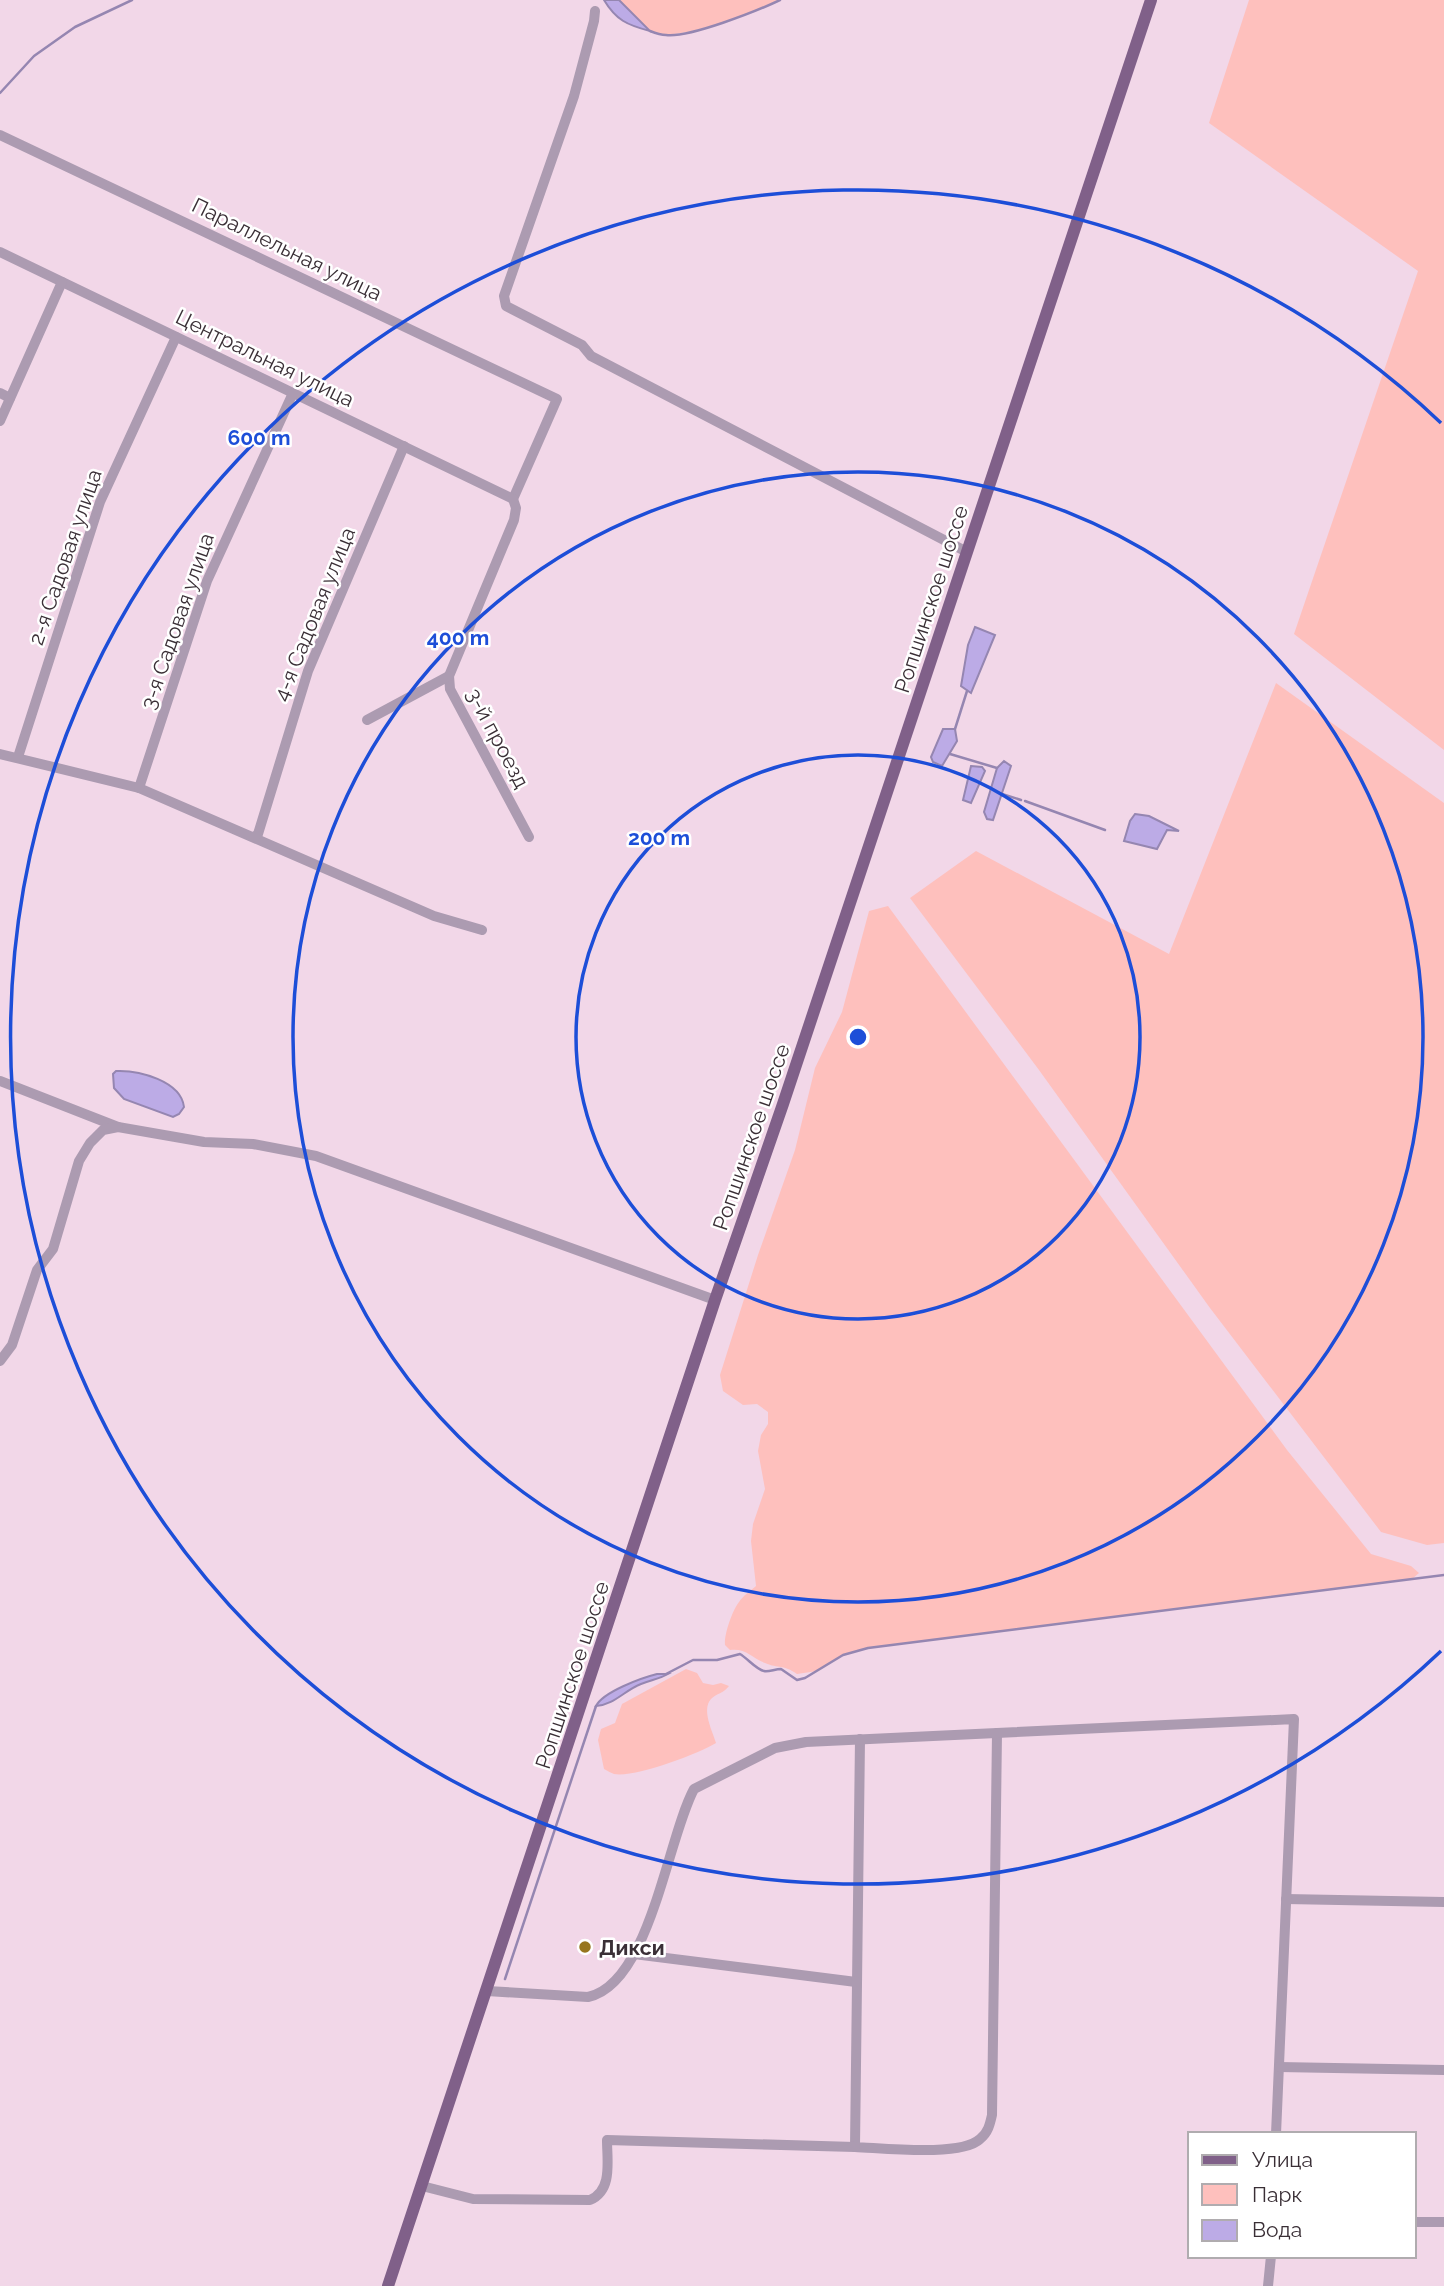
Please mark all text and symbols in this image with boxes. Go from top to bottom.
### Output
street label: Параллельная улица [188,192,386,306]
street label: Центральная улица [172,304,358,412]
text: 600 m [227,425,291,450]
street label: 2-я Садовая улица [23,466,107,648]
street label: Ропшинское шоссе [889,502,973,696]
street label: 4-я Садовая улица [268,524,360,704]
street label: 3-я Садовая улица [135,530,219,712]
text: 400 m [427,625,489,650]
street label: 3-й проезд [461,684,535,792]
text: 200 m [628,825,690,850]
centre of rings [846,1025,870,1049]
street label: Ропшинское шоссе [707,1041,795,1233]
street label: Ропшинское шоссе [530,1578,614,1772]
place label: Дикси [599,1935,665,1960]
marker: Дикси [577,1939,593,1955]
legend [1188,2132,1416,2258]
text: Улица [1252,2147,1313,2172]
text: Парк [1252,2182,1302,2207]
text: Вода [1252,2217,1302,2242]

